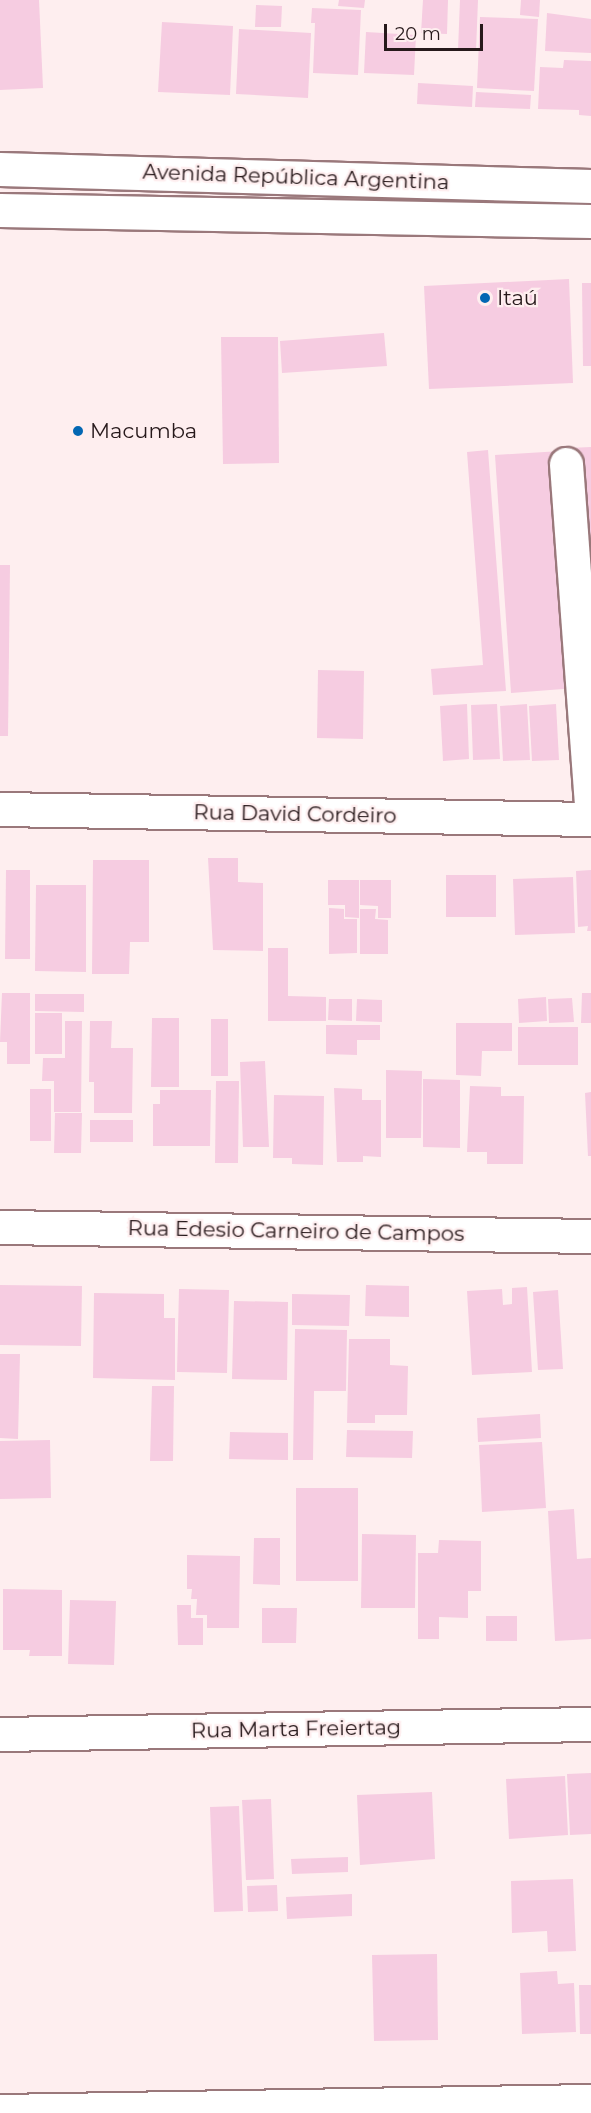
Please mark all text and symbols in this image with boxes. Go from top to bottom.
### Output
scale bar [387,12,486,50]
text: 20 m [395,23,441,45]
street label: Avenida República Argentina [142,159,450,195]
place label: Itaú [497,285,538,311]
marker: Itaú [478,291,492,305]
place label: Macumba [90,418,197,444]
marker: Macumba [71,424,85,438]
street label: Rua David Cordeiro [193,800,397,828]
street label: Rua Edesio Carneiro de Campos [127,1215,465,1247]
street label: Rua Marta Freiertag [191,1715,401,1743]

